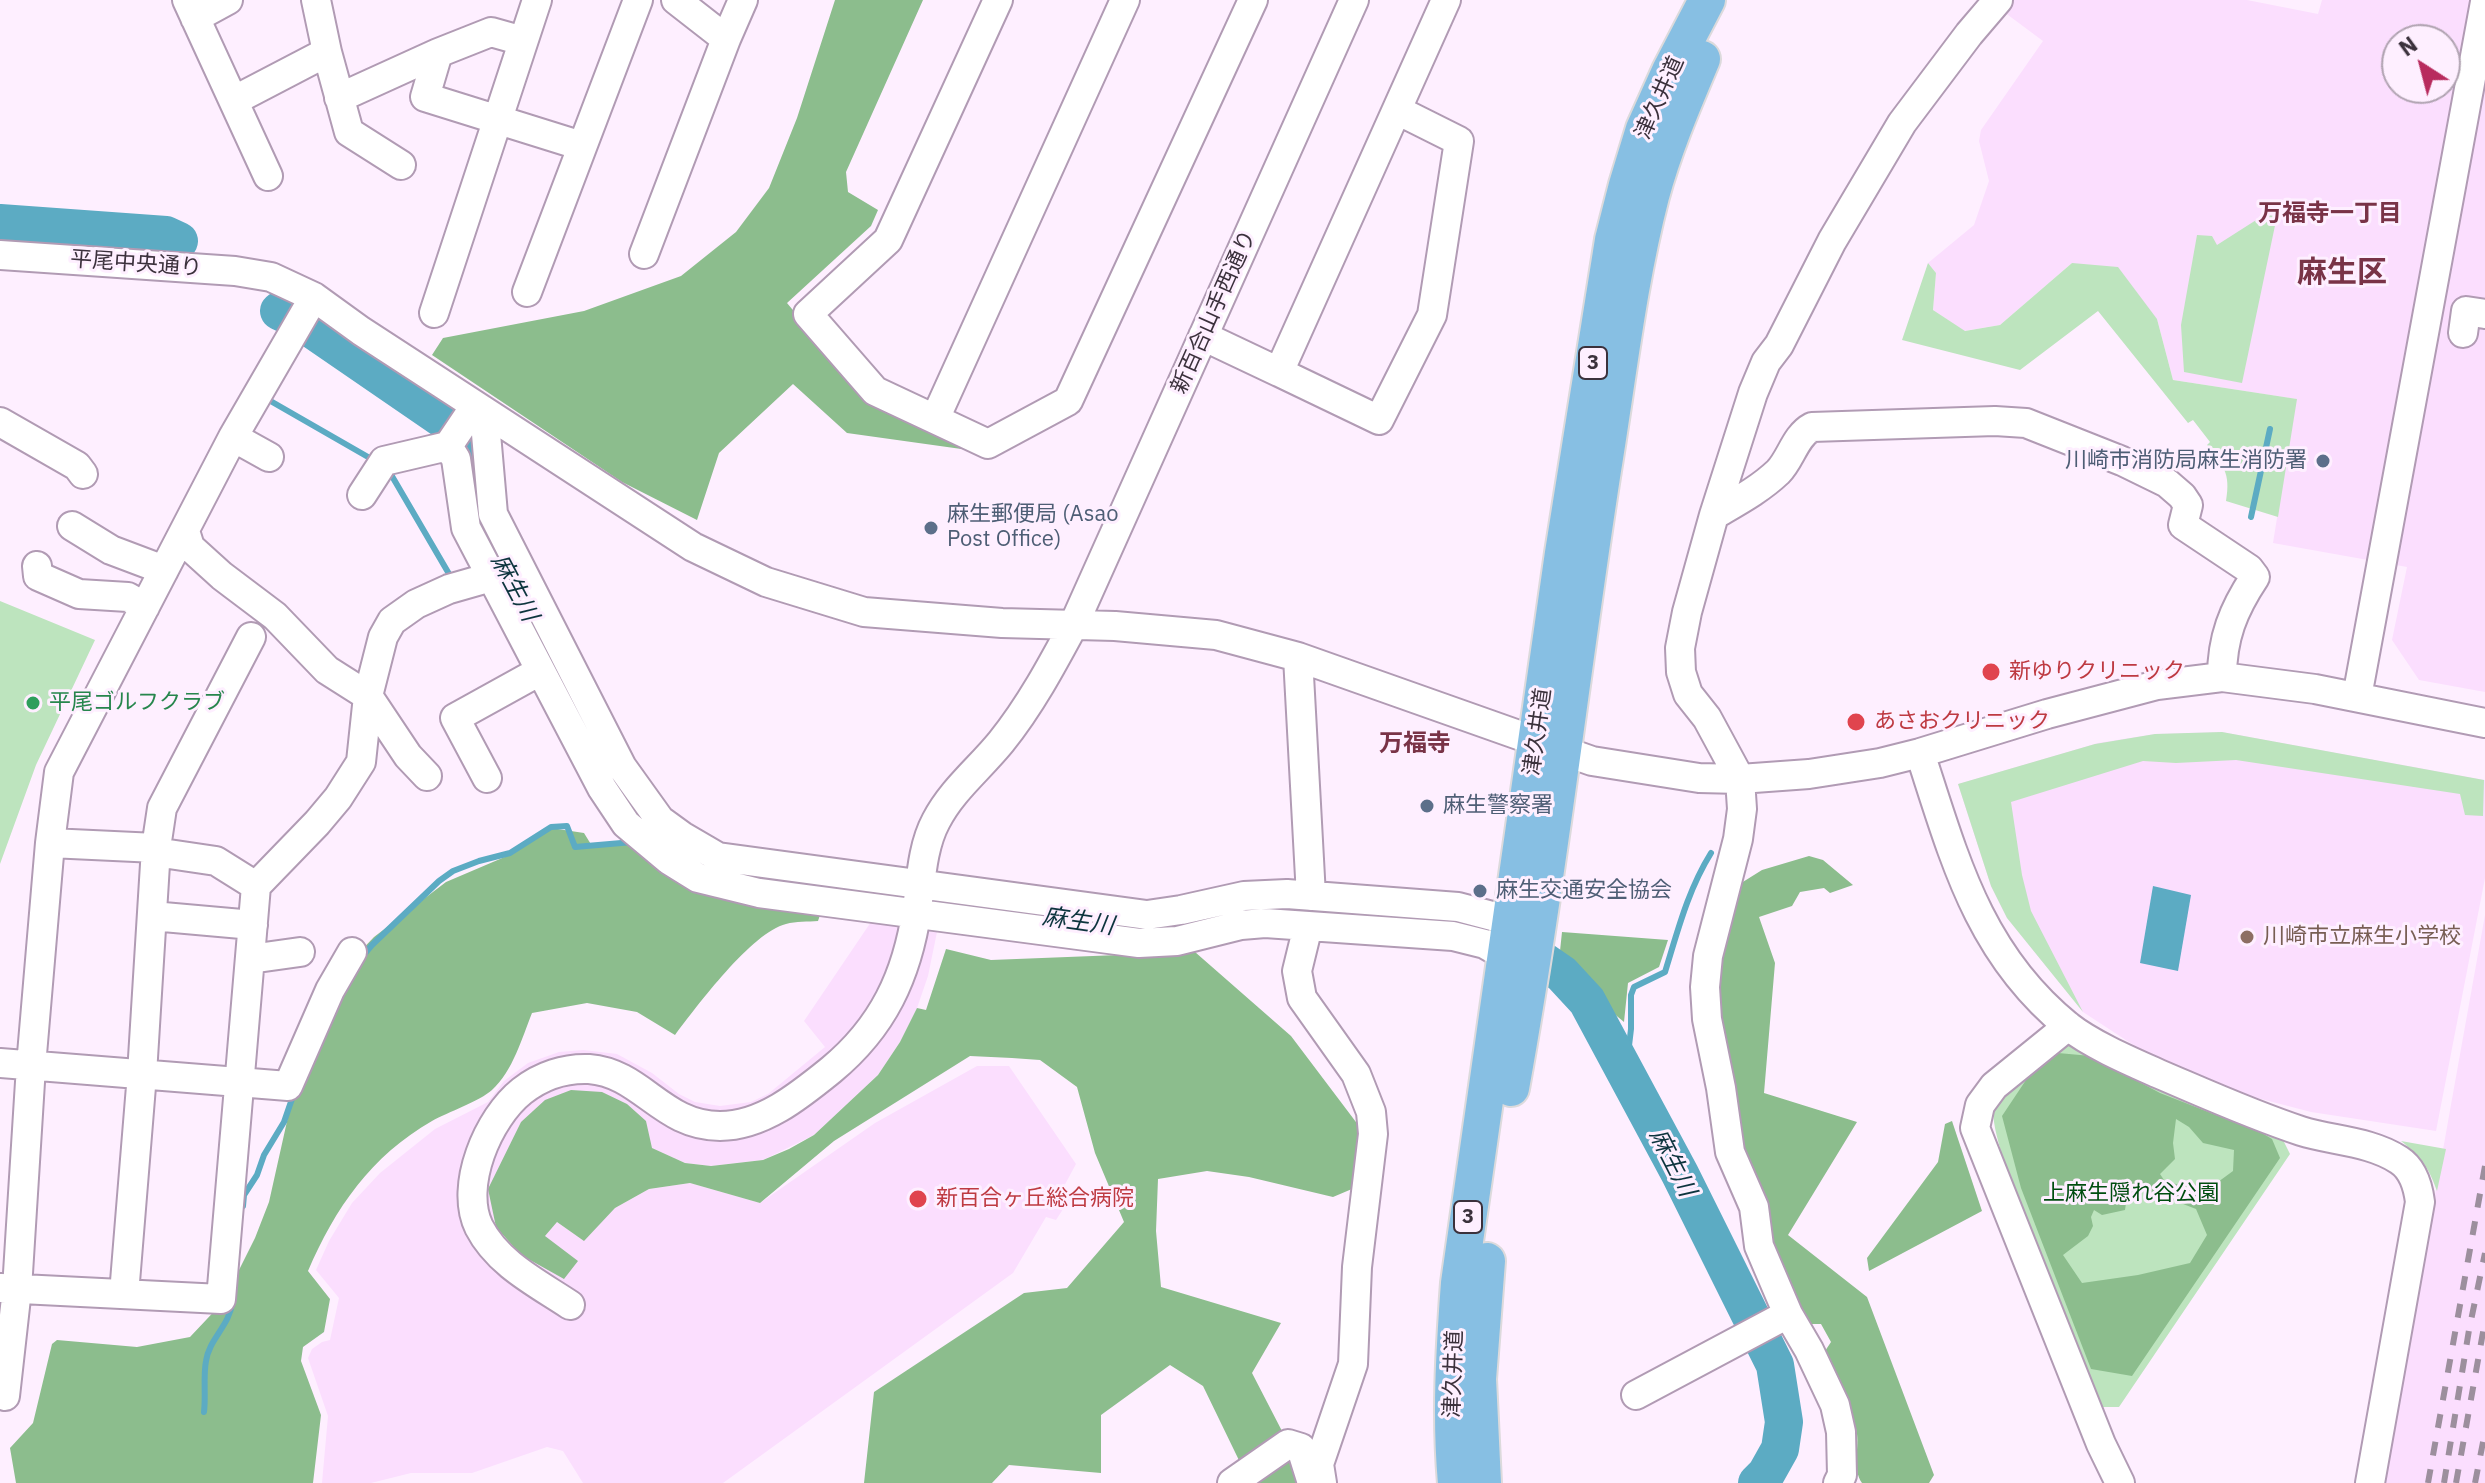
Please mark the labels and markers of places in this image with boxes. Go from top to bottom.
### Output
place label: 川崎市消防局麻生消防署 [2065,448,2307,474]
marker: 川崎市消防局麻生消防署 [2314,452,2332,470]
place label: 麻生郵便局 (Asao Post Office) [947,502,1118,554]
marker: 麻生郵便局 (Asao Post Office) [922,519,940,537]
place label: 新ゆりクリニック [2009,659,2185,685]
marker: 新ゆりクリニック [1980,661,2002,683]
place label: 平尾ゴルフクラブ [49,690,225,716]
marker: 平尾ゴルフクラブ [24,694,42,712]
place label: あさおクリニック [1874,709,2050,735]
marker: あさおクリニック [1845,711,1867,733]
place label: 麻生警察署 [1443,793,1553,819]
marker: 麻生警察署 [1418,797,1436,815]
place label: 麻生交通安全協会 [1496,878,1672,904]
marker: 麻生交通安全協会 [1471,882,1489,900]
place label: 川崎市立麻生小学校 [2263,924,2461,950]
marker: 川崎市立麻生小学校 [2238,928,2256,946]
place label: 新百合ヶ丘総合病院 [936,1186,1134,1212]
marker: 新百合ヶ丘総合病院 [907,1188,929,1210]

